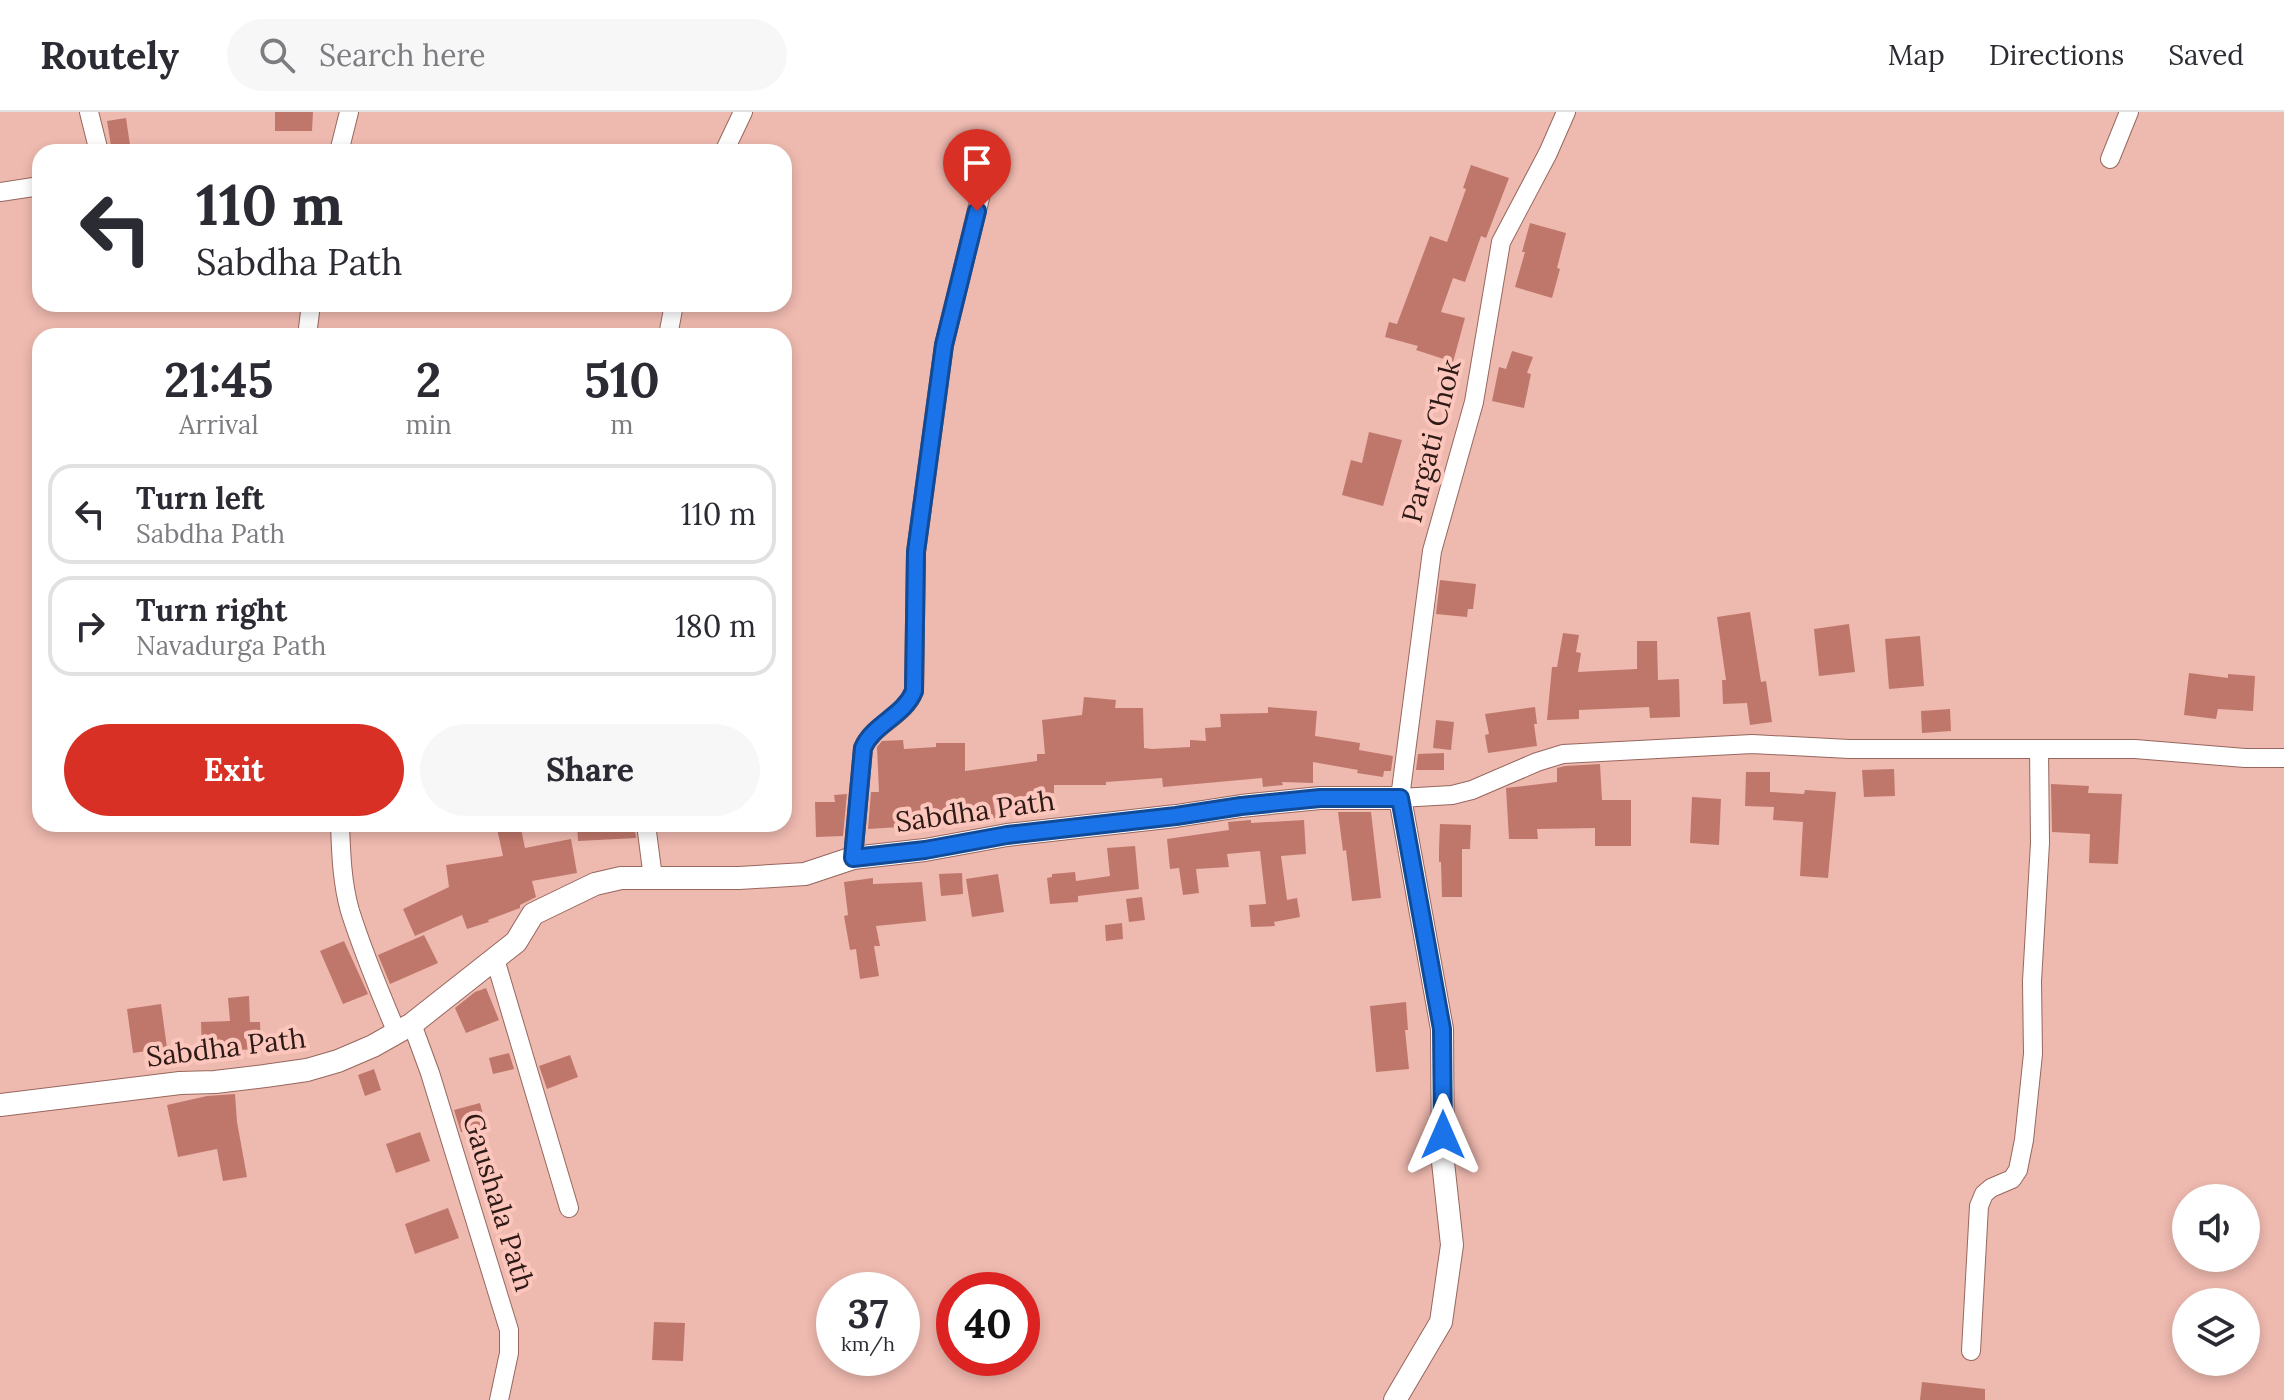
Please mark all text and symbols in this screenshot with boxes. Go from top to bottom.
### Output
search box [227,19,787,91]
text: Routely [40,31,179,79]
icon: search [255,33,299,77]
text: Search here [319,36,486,74]
text: Map [1888,37,1945,73]
text: Directions [1989,37,2124,73]
text: Saved [2168,37,2244,73]
pin [943,129,1011,211]
icon: arrive [955,141,999,185]
text: 110 m [196,169,343,240]
icon: left [64,176,168,280]
text: Sabdha Path [196,239,402,285]
text: 21:45 [164,349,273,410]
text: 2 [416,349,441,410]
text: 510 [584,349,660,410]
street label: Pargati Chok [1393,356,1469,526]
text: Arrival [179,408,258,441]
text: min [405,408,452,441]
text: m [610,408,634,441]
text: Turn left [136,479,264,517]
icon: left [68,492,112,536]
text: 110 m [681,495,756,533]
text: Sabdha Path [136,517,285,550]
text: Turn right [136,591,287,629]
icon: right [68,604,112,648]
text: 180 m [675,607,756,645]
text: Navadurga Path [136,629,326,662]
button: Exit [64,724,404,816]
button: Share [420,724,760,816]
street label: Sabdha Path [893,782,1057,840]
street label: Sabdha Path [144,1019,308,1075]
position arrow [1401,1093,1485,1177]
street label: Gaushala Path [455,1108,543,1296]
map controls [2172,1184,2260,1376]
button: sound [2172,1184,2260,1272]
speed limit sign: 40 [936,1272,1040,1376]
text: 37 [847,1288,889,1339]
button: layers [2172,1288,2260,1376]
text: km/h [841,1331,895,1356]

